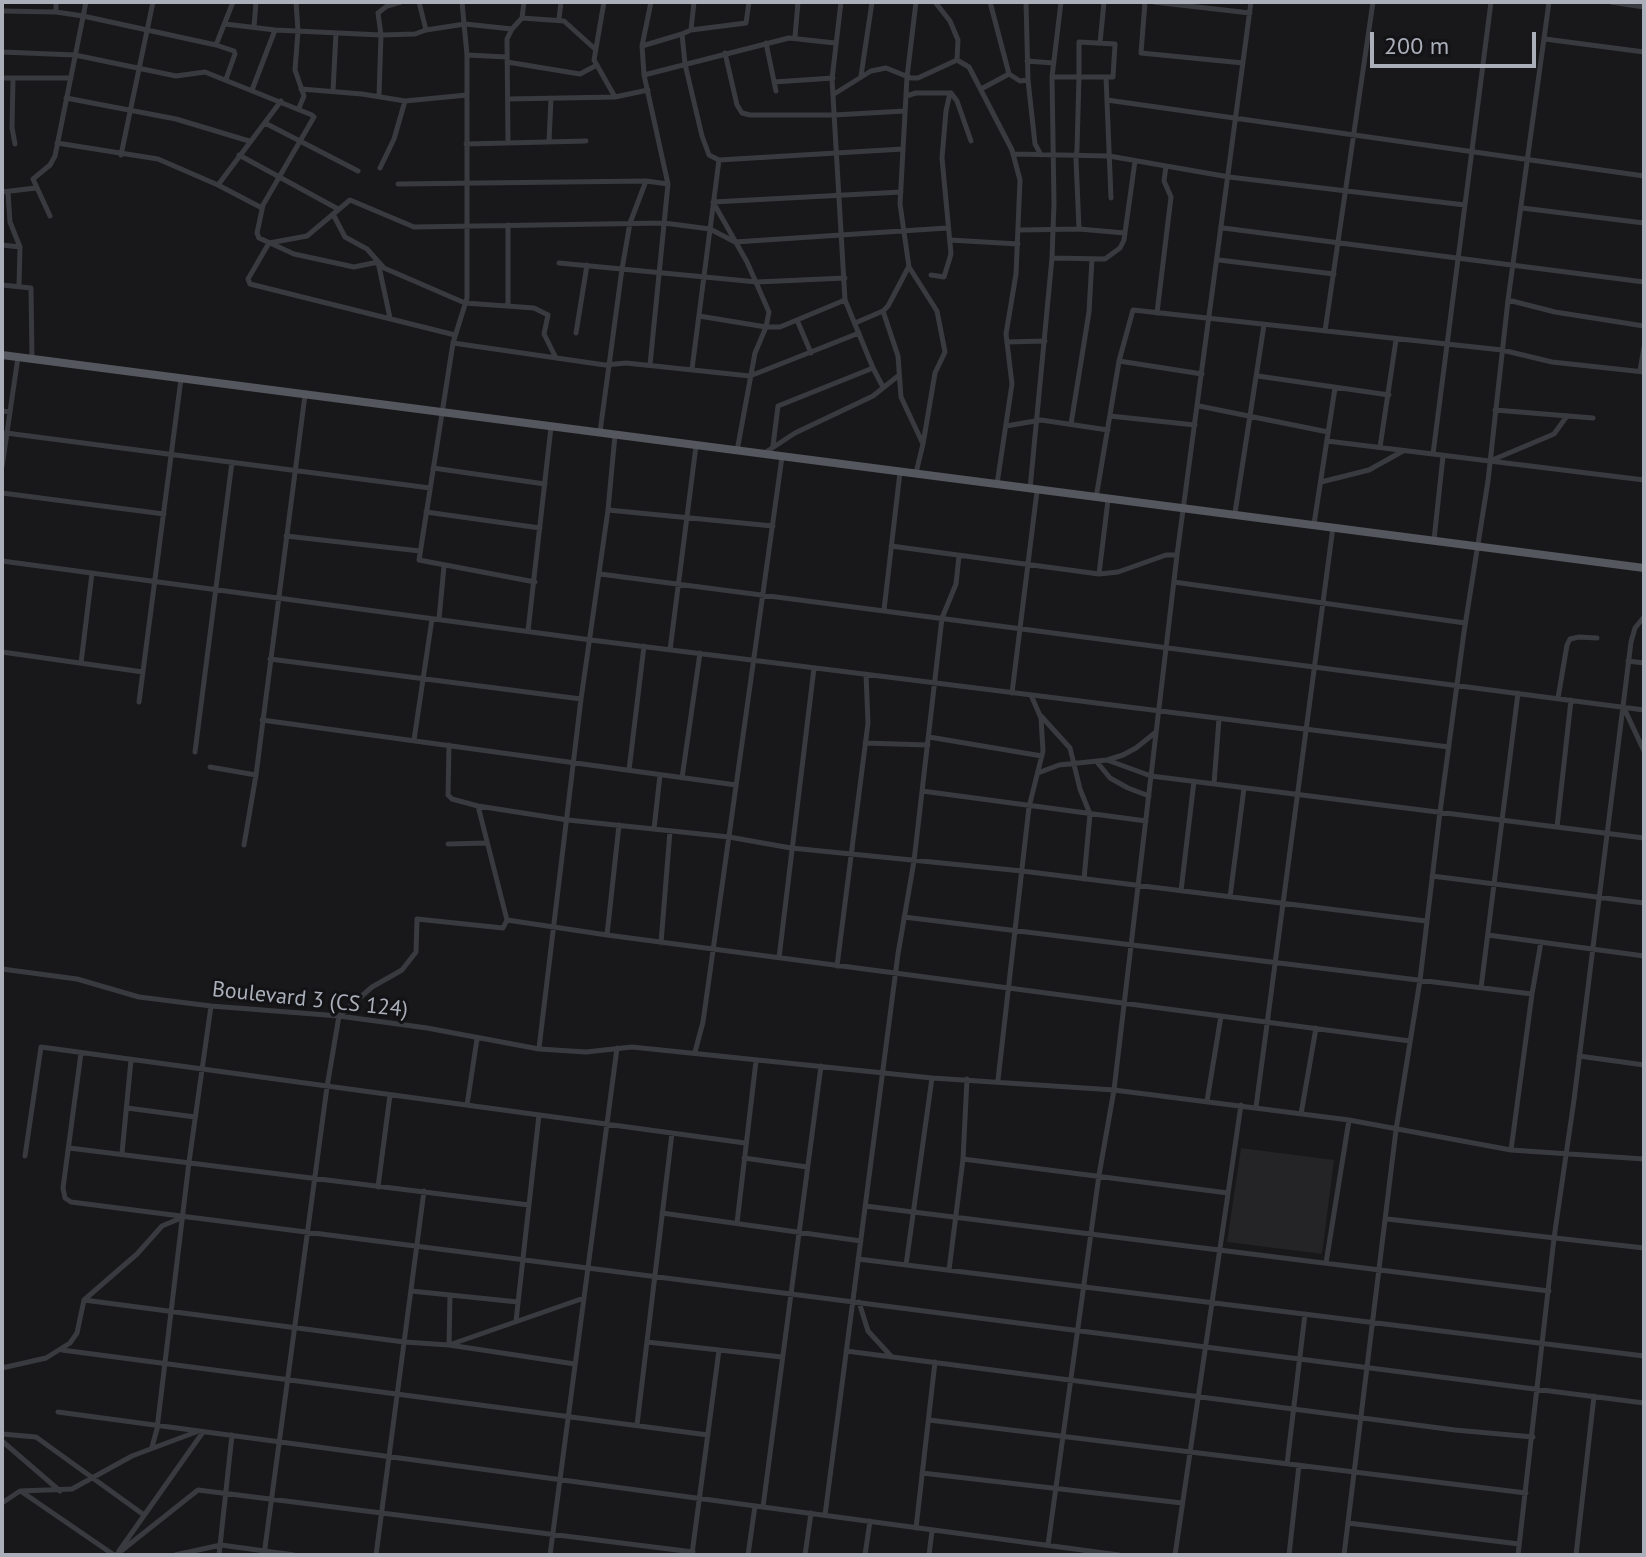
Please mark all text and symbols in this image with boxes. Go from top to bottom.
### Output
scale bar [1374,16,1540,66]
text: 200 m [1384,30,1449,61]
street label: Boulevard 3 (CS 124) [211,977,409,1023]

